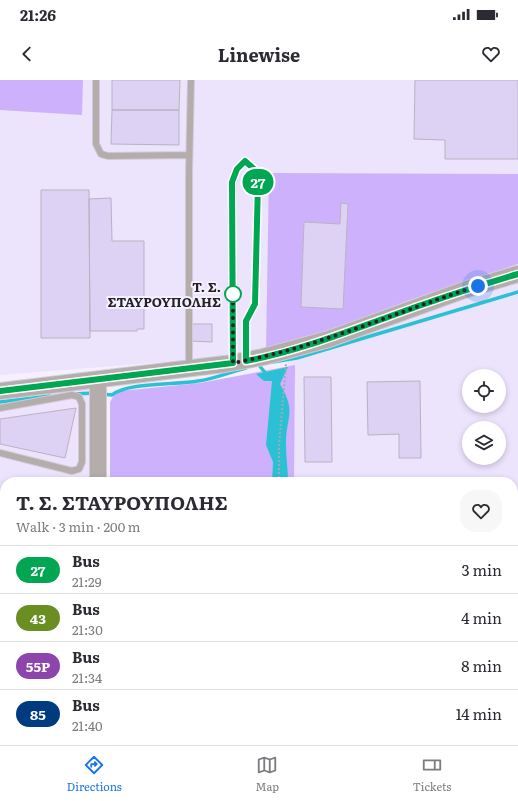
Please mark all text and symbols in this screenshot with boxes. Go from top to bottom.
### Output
text: 21:26 [20,3,56,26]
text: Linewise [218,41,300,68]
icon: back [16,43,38,65]
icon: heart [480,43,502,65]
line badge: 27 [240,169,276,195]
text: 27 [251,172,265,192]
your location [468,276,488,296]
place label: Τ. Σ. ΣΤΑΥΡΟΥΠΟΛΗΣ [107,277,221,311]
marker: Τ. Σ. ΣΤΑΥΡΟΥΠΟΛΗΣ [224,285,242,303]
map controls [462,369,506,465]
button: locate [462,369,506,413]
button: layers [462,421,506,465]
text: Τ. Σ. ΣΤΑΥΡΟΥΠΟΛΗΣ [16,488,228,516]
button: heart [460,490,502,532]
text: Walk · 3 min · 200 m [16,517,140,536]
text: Bus [72,549,100,572]
text: 3 min [461,558,502,581]
text: 27 [31,560,45,580]
text: 21:29 [72,572,101,591]
text: Bus [72,597,100,620]
text: 4 min [461,606,502,629]
text: 43 [30,608,46,628]
text: 21:30 [72,620,103,639]
text: Bus [72,645,100,668]
text: 8 min [461,654,502,677]
text: 55Ρ [26,656,50,676]
text: 21:34 [72,668,102,687]
text: Bus [72,693,100,716]
text: 14 min [456,702,502,725]
text: 85 [30,704,46,724]
text: 21:40 [72,716,103,735]
tab: Directions [67,754,122,794]
tab: Map [256,754,279,794]
tab: Tickets [413,754,451,794]

